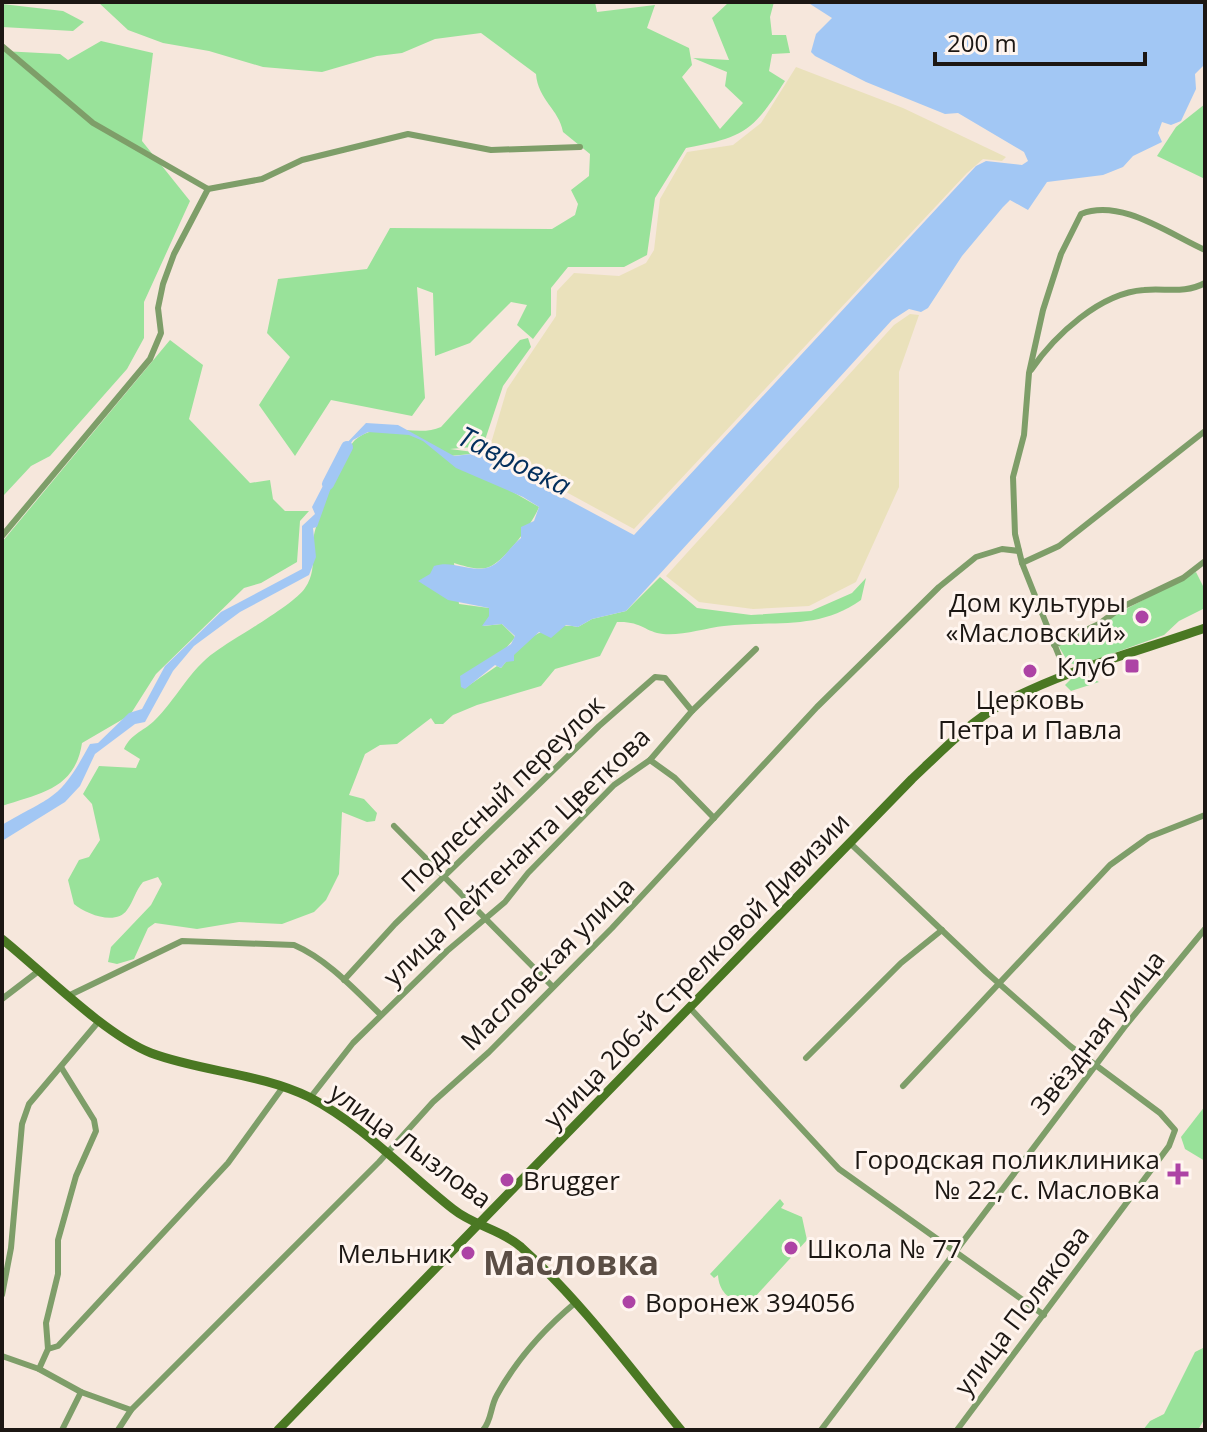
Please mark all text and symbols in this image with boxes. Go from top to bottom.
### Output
scale bar [935,16,1145,66]
text: 200 m [947,26,1017,59]
water label: Тавровка [452,416,578,504]
place label: Дом культуры «Масловский» [946,584,1126,650]
marker: Дом культуры «Масловский» [1133,608,1151,626]
place label: Клуб [1057,648,1116,684]
marker: Клуб [1123,657,1141,675]
marker: Церковь Петра и Павла [1021,662,1039,680]
place label: Церковь Петра и Павла [938,681,1122,747]
street label: Подлесный переулок [393,686,612,900]
street label: улица Лейтенанта Цветкова [375,719,657,993]
street label: улица 206-й Стрелковой Дивизии [535,804,857,1136]
street label: Масловская улица [452,868,642,1058]
street label: Звёздная улица [1021,942,1173,1122]
street label: улица Лызлова [322,1074,500,1216]
place label: Городская поликлиника № 22, с. Масловка [854,1141,1160,1207]
place label: Brugger [523,1162,620,1198]
marker: Городская поликлиника № 22, с. Масловка [1167,1163,1189,1185]
marker: Brugger [498,1171,516,1189]
street label: улица Полякова [945,1218,1097,1402]
place label: Школа № 77 [807,1230,962,1266]
place label: Мельник [337,1235,453,1271]
district label: Масловка [483,1239,659,1285]
marker: Школа № 77 [782,1239,800,1257]
marker: Мельник [459,1244,477,1262]
place label: Воронеж 394056 [645,1284,855,1320]
marker: Воронеж 394056 [620,1293,638,1311]

